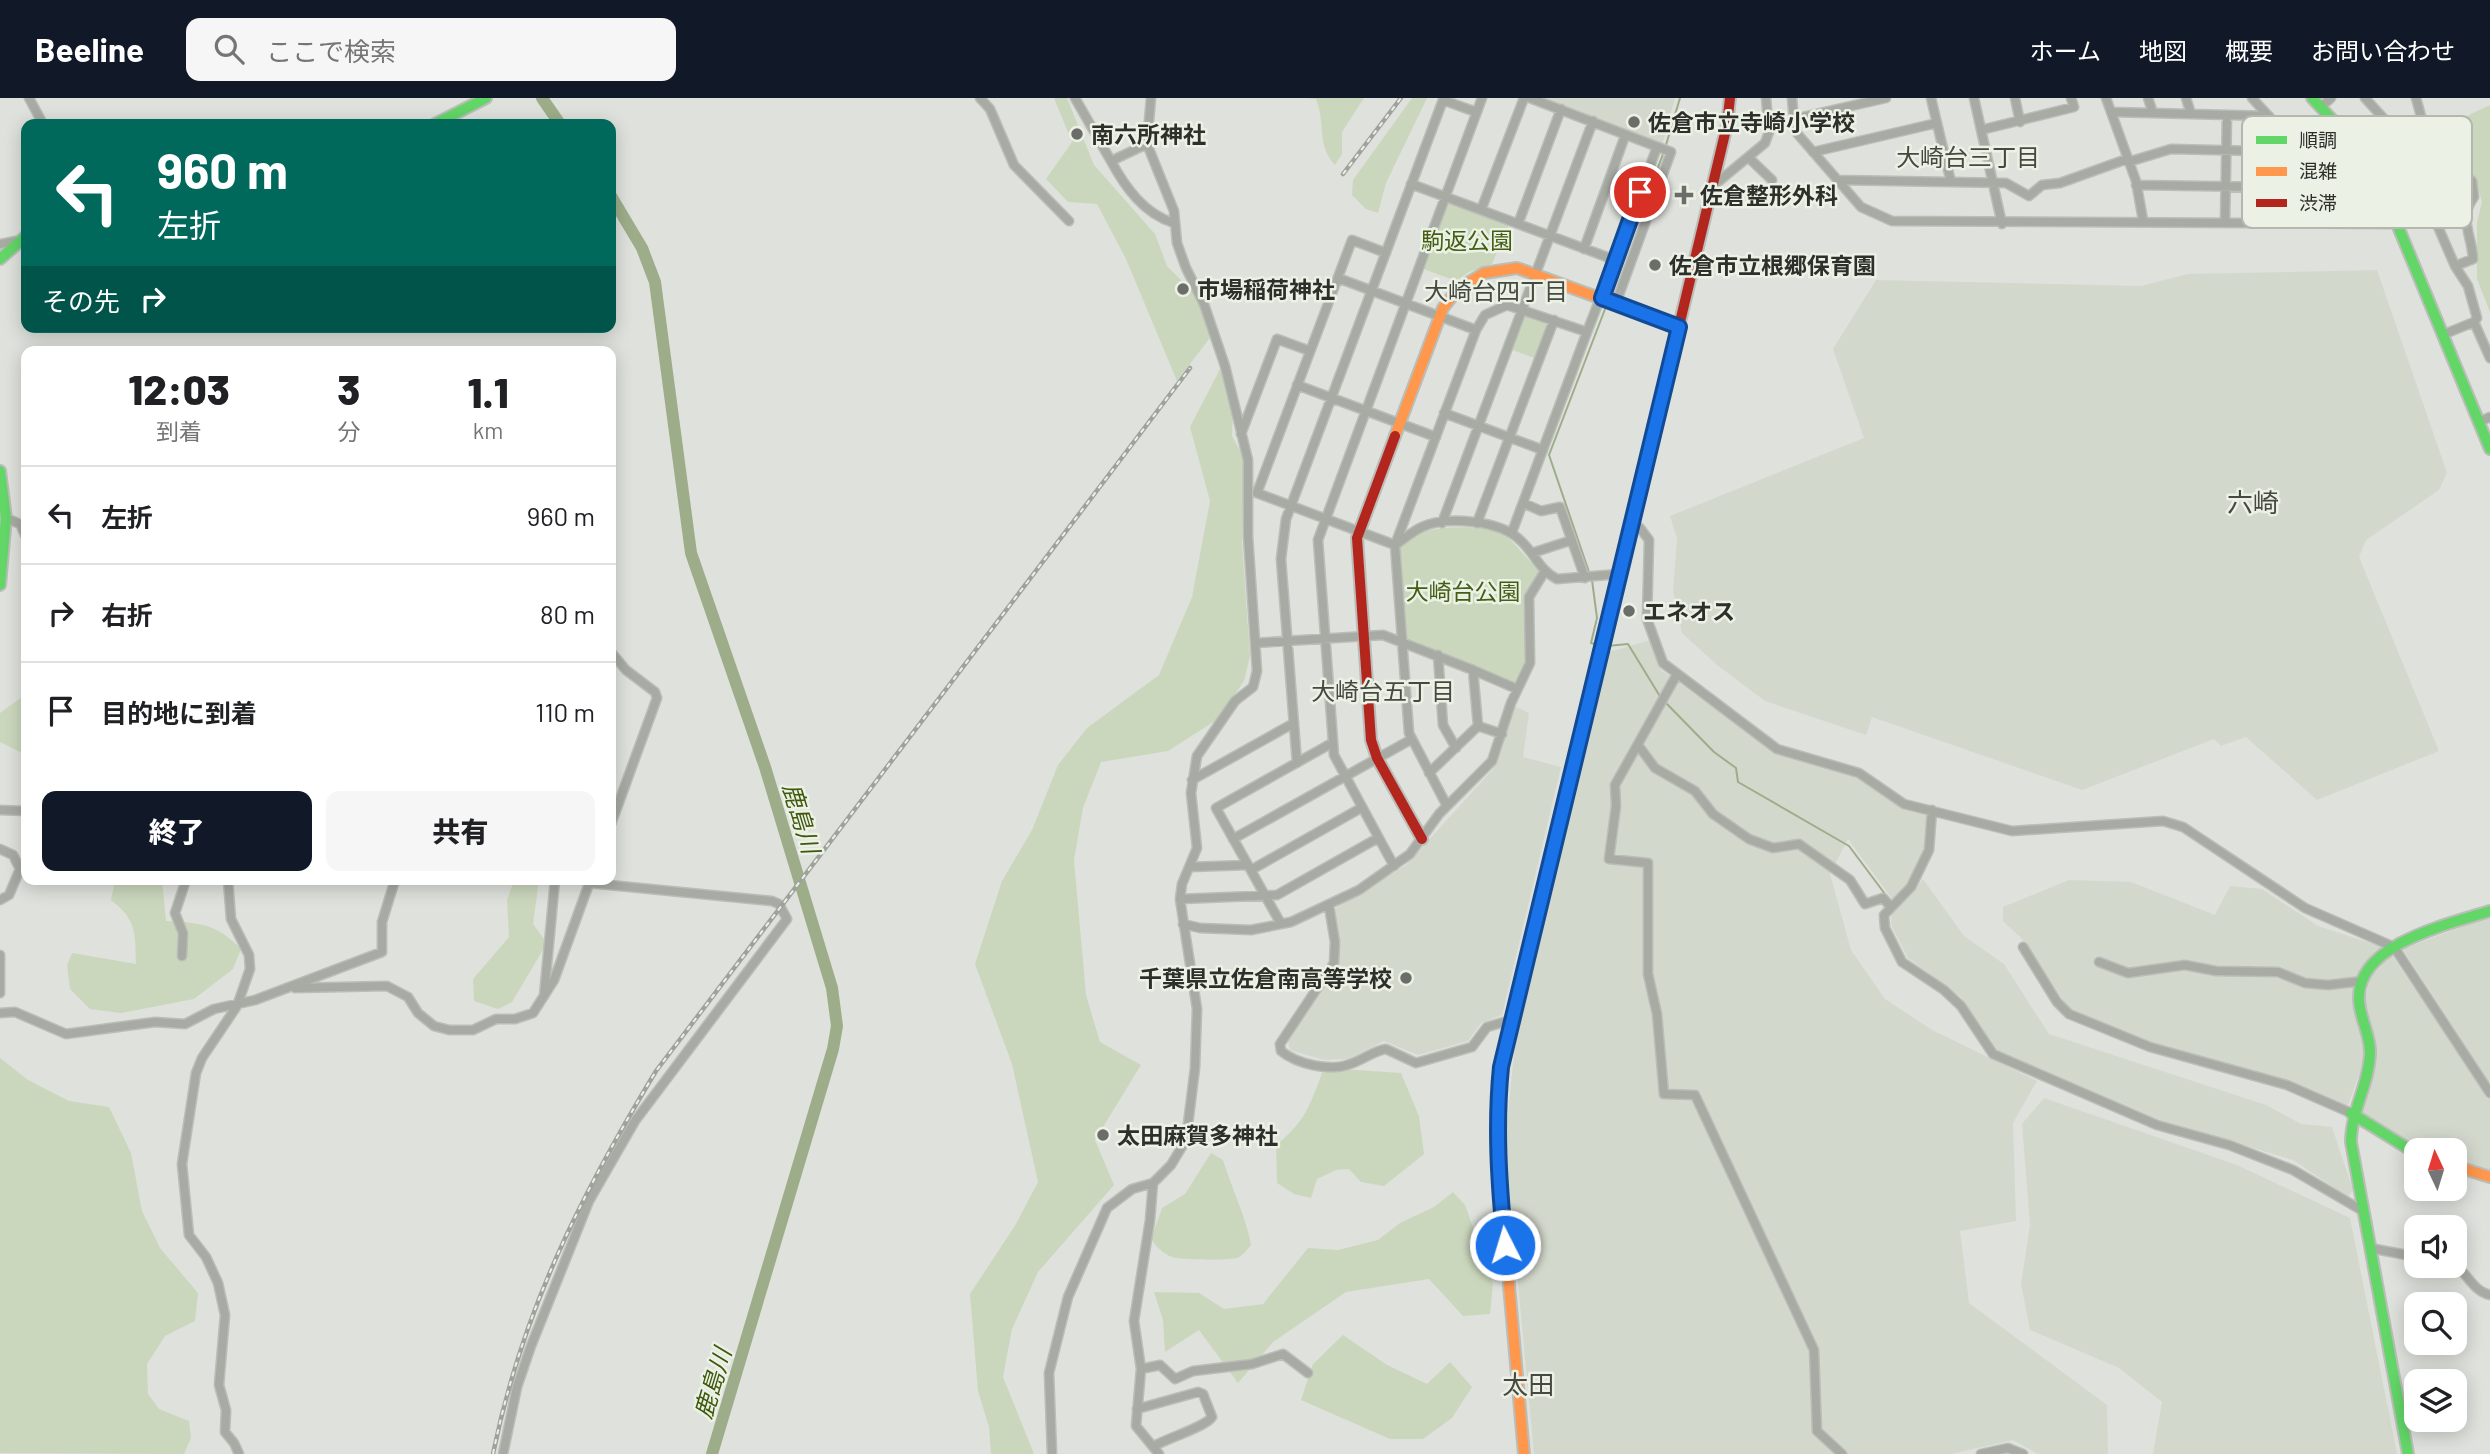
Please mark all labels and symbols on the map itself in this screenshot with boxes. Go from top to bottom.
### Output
place label: 佐倉市立寺崎小学校 [1648,108,1855,136]
marker: 佐倉市立寺崎小学校 [1626,114,1642,130]
legend [2242,116,2472,228]
place label: 南六所神社 [1091,120,1206,148]
marker: 南六所神社 [1069,126,1085,142]
text: 順調 [2299,128,2337,151]
district label: 大崎台三丁目 [1896,142,2040,171]
text: 混雑 [2299,159,2337,182]
pin [1610,162,1670,222]
place label: 佐倉整形外科 [1700,181,1838,209]
marker: 佐倉整形外科 [1674,185,1694,205]
text: 渋滞 [2299,191,2337,214]
park label: 駒返公園 [1421,226,1513,254]
place label: 佐倉市立根郷保育園 [1669,251,1876,279]
marker: 佐倉市立根郷保育園 [1647,257,1663,273]
place label: 市場稲荷神社 [1197,275,1335,303]
district label: 大崎台四丁目 [1424,276,1568,305]
marker: 市場稲荷神社 [1175,281,1191,297]
district label: 六崎 [2227,486,2279,517]
park label: 大崎台公園 [1406,577,1521,605]
place label: エネオス [1643,597,1735,625]
marker: エネオス [1621,603,1637,619]
district label: 大崎台五丁目 [1311,676,1455,705]
water label: 鹿島川 [778,779,827,860]
place label: 千葉県立佐倉南高等学校 [1139,964,1392,992]
marker: 千葉県立佐倉南高等学校 [1398,970,1414,986]
place label: 太田麻賀多神社 [1117,1121,1278,1149]
marker: 太田麻賀多神社 [1095,1127,1111,1143]
north arrow [2404,1138,2468,1200]
position arrow [1468,1208,1542,1282]
water label: 鹿島川 [688,1341,737,1422]
district label: 太田 [1502,1368,1554,1399]

